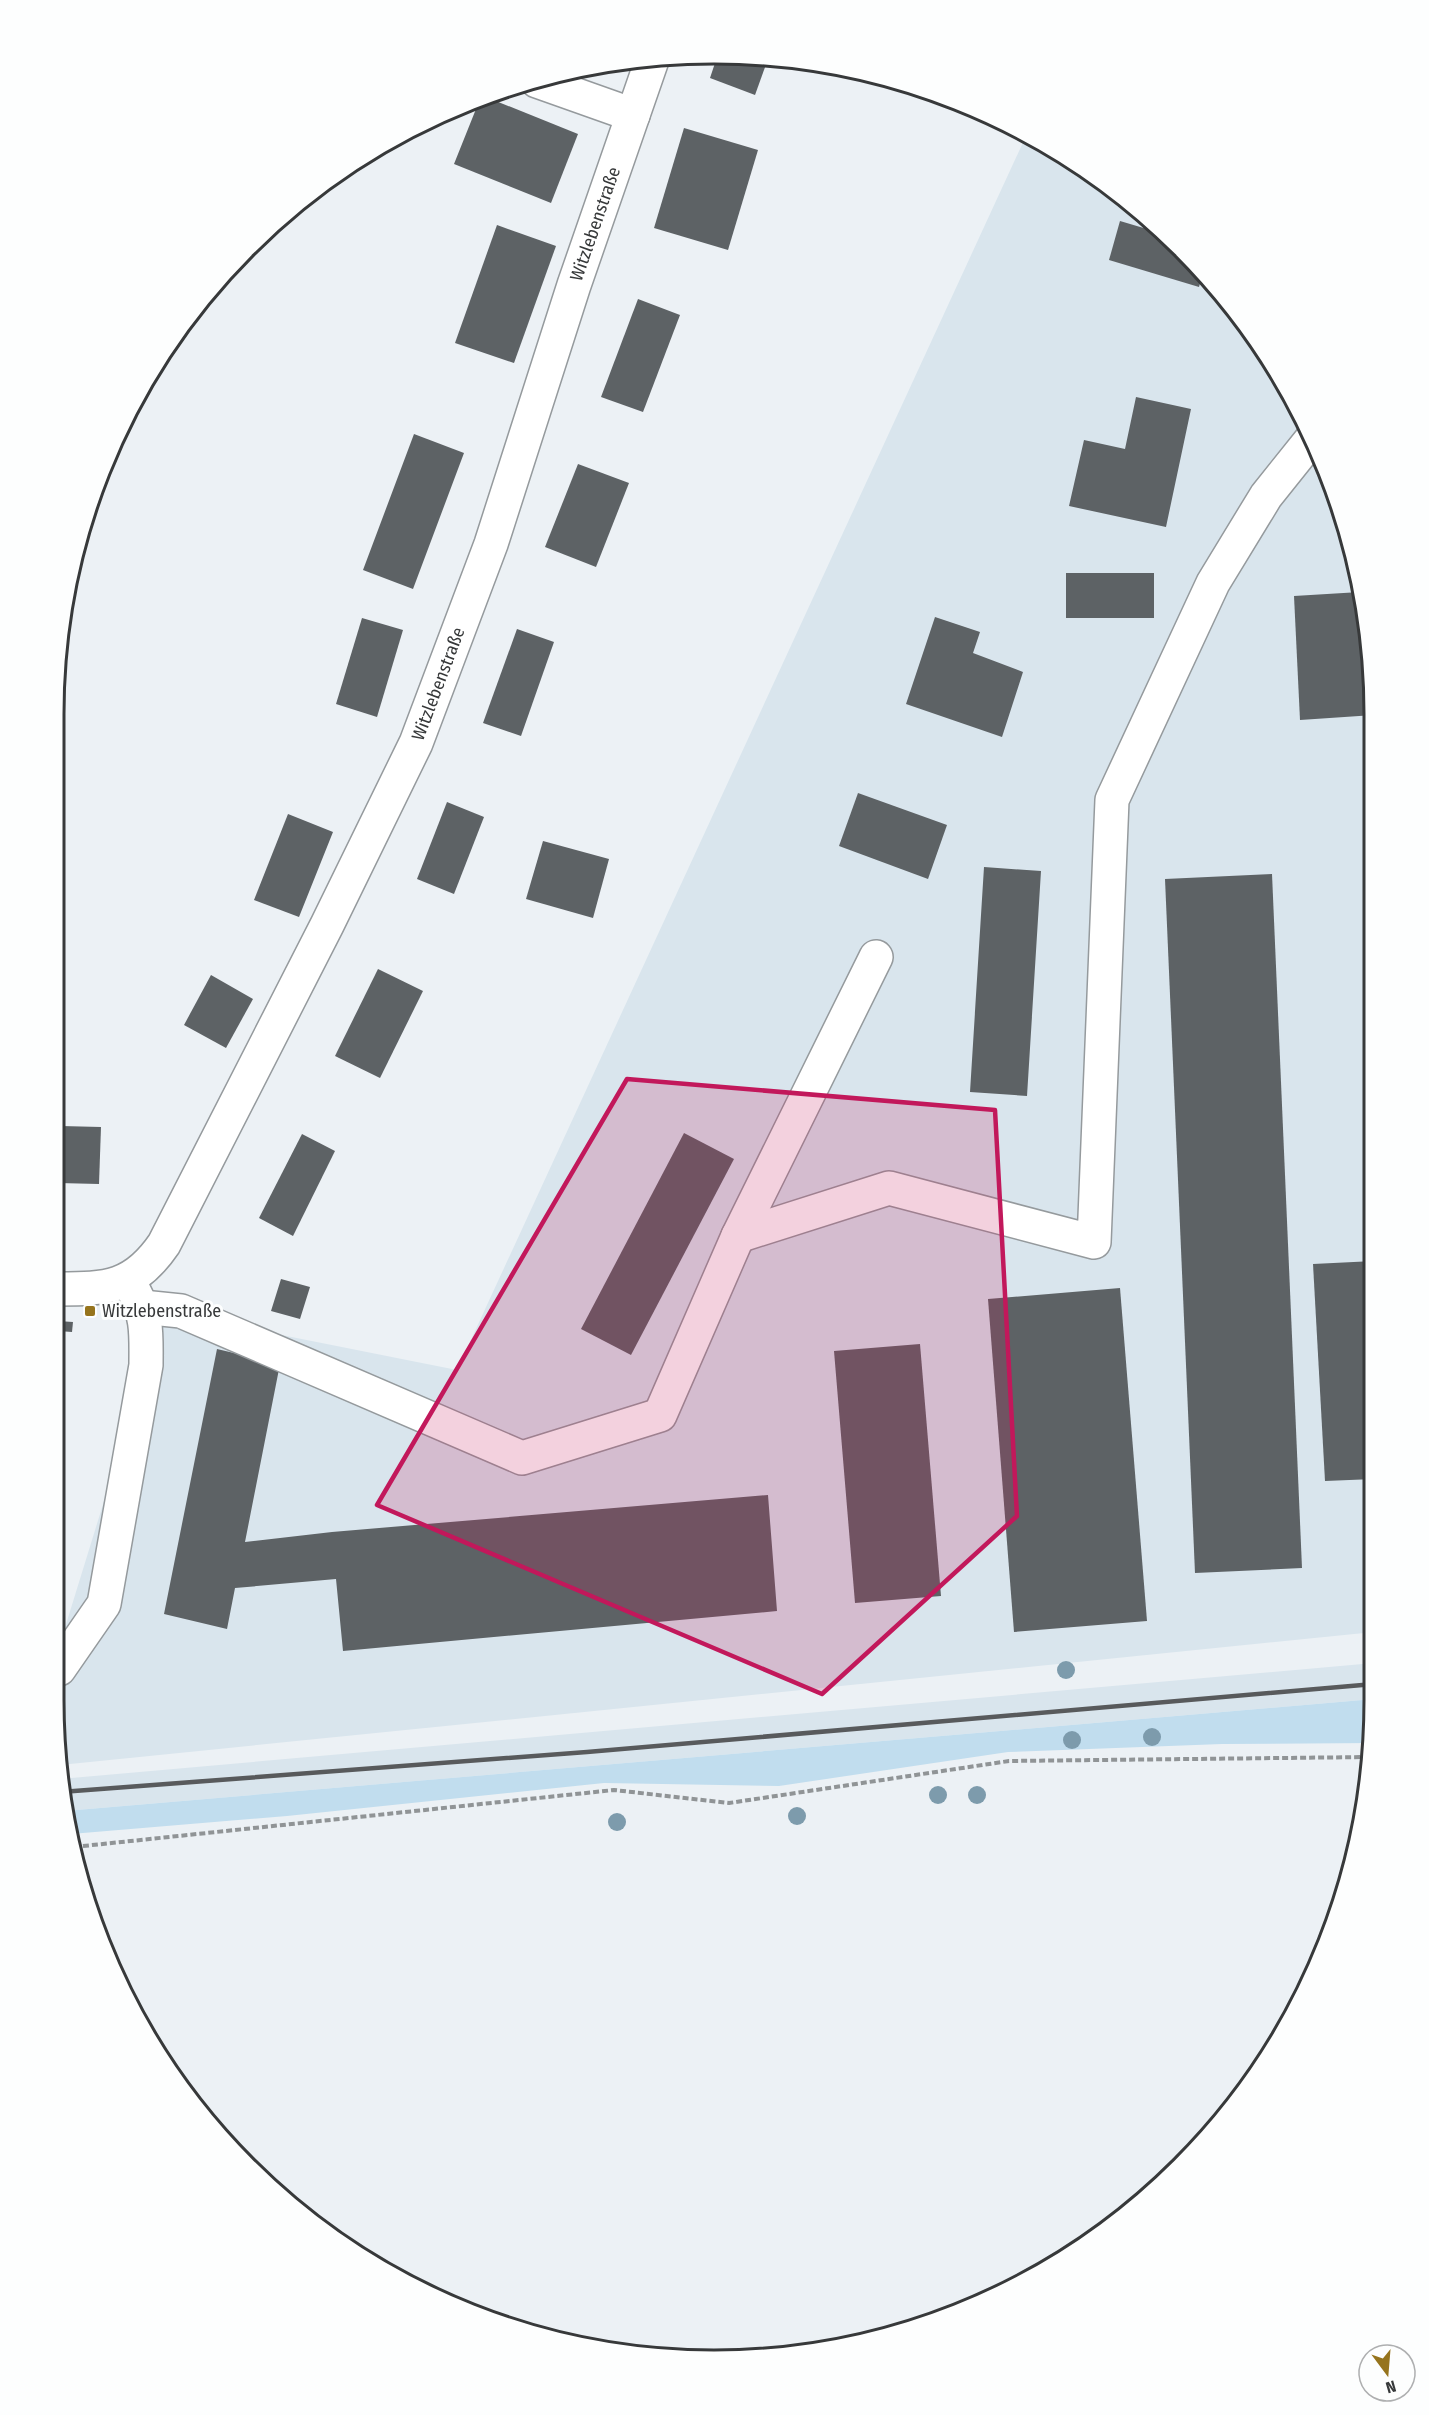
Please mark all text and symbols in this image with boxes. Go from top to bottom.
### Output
street label: Witzlebenstraße [565,164,625,284]
street label: Witzlebenstraße [407,624,470,744]
place label: Witzlebenstraße [102,1300,221,1322]
marker: Witzlebenstraße [83,1304,97,1318]
north arrow [1357,2343,1417,2403]
text: N [1384,2376,1398,2397]

